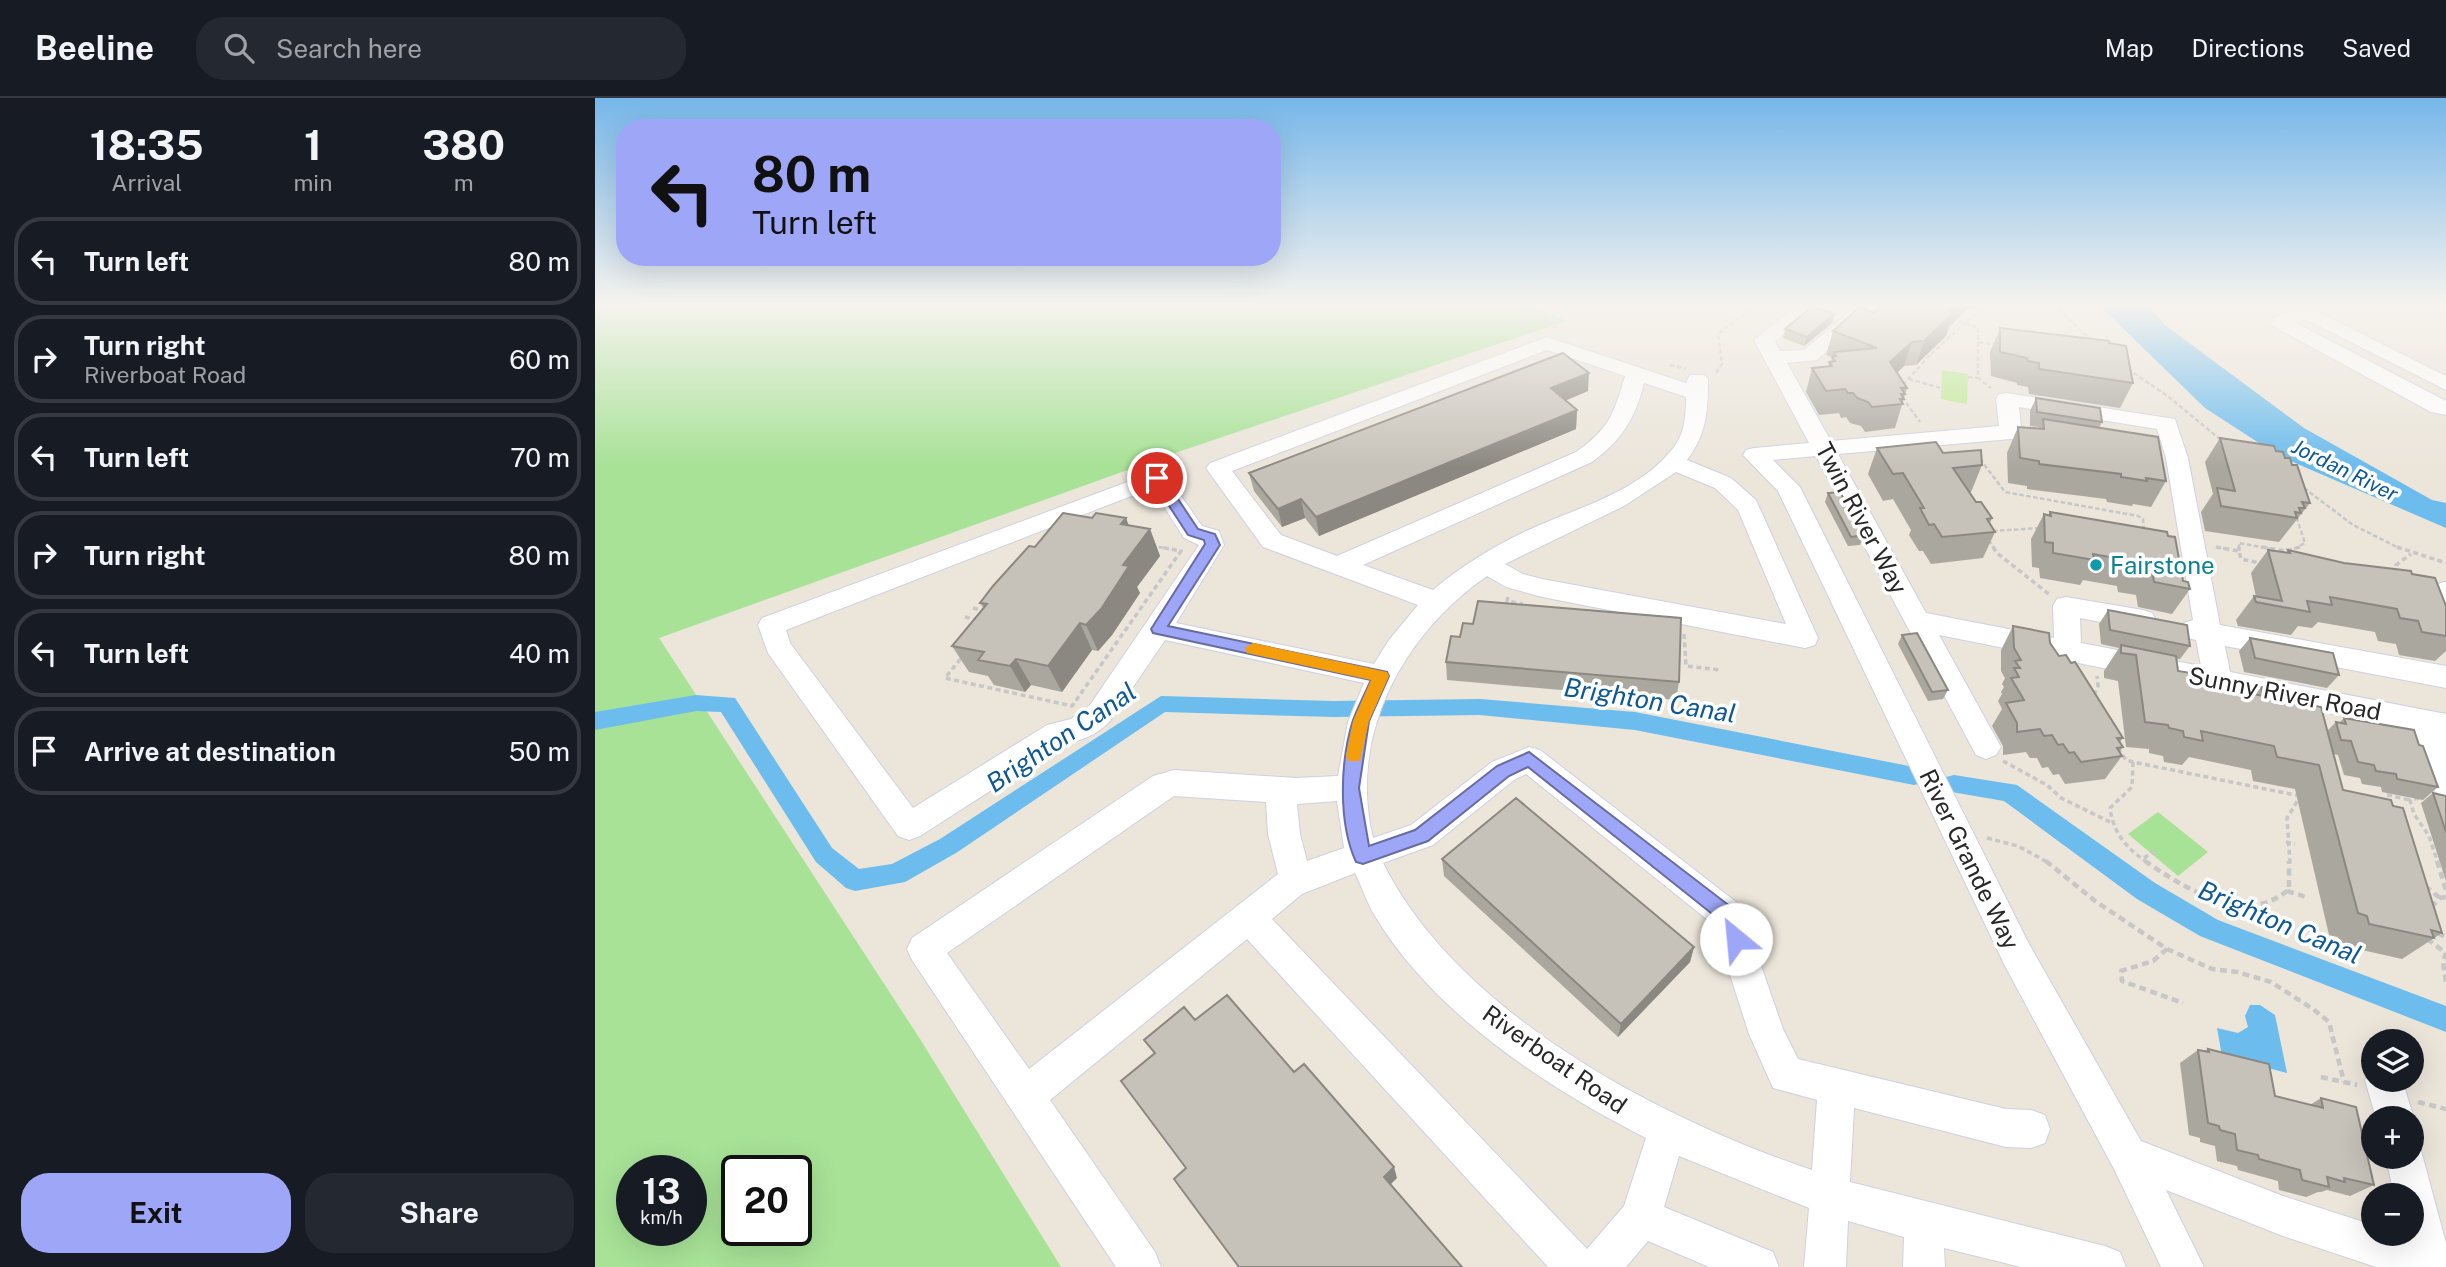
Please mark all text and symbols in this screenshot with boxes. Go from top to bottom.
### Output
search box [196,17,686,80]
text: Beeline [35,29,154,67]
icon: search [220,29,258,67]
text: Search here [276,33,422,64]
text: Map [2105,34,2154,62]
text: Directions [2192,34,2304,62]
text: Saved [2342,34,2411,62]
text: 18:35 [90,120,204,169]
text: 1 [304,120,322,169]
text: 380 [422,120,505,169]
text: 80 m [752,145,871,203]
icon: left [637,147,728,238]
text: Arrival [111,169,182,196]
text: min [293,169,332,196]
text: m [454,169,474,196]
text: Turn left [752,204,877,241]
icon: left [25,242,63,280]
text: Turn left [84,246,189,277]
text: 80 m [509,246,570,277]
text: Turn right [84,330,206,361]
icon: right [25,340,63,378]
text: 60 m [509,344,570,375]
text: Riverboat Road [84,361,246,388]
water label: Jordan River [2288,434,2403,507]
icon: left [25,438,63,476]
street label: Twin River Way [1810,438,1914,599]
text: Turn left [84,442,189,473]
text: 70 m [510,442,570,473]
pin [1127,448,1187,508]
icon: arrive [1138,459,1176,497]
icon: right [25,536,63,574]
text: Turn right [84,540,206,571]
text: 80 m [509,540,570,571]
place label: Fairstone [2110,551,2215,579]
marker: Fairstone [2088,557,2104,573]
icon: left [25,634,63,672]
text: Turn left [84,638,189,669]
text: 40 m [509,638,570,669]
street label: Sunny River Road [2186,661,2384,725]
water label: Brighton Canal [1562,671,1738,729]
water label: Brighton Canal [980,676,1142,798]
icon: arrive [25,732,63,770]
text: Arrive at destination [84,736,336,767]
text: 50 m [509,736,570,767]
street label: River Grande Way [1914,764,2026,954]
water label: Brighton Canal [2194,874,2366,970]
position arrow [1699,902,1773,976]
street label: Riverboat Road [1478,999,1632,1119]
map controls [2361,1029,2424,1246]
button: layers [2361,1029,2424,1092]
button: + [2361,1106,2424,1169]
speed limit sign: 20 [721,1155,812,1246]
text: 13 [642,1171,681,1212]
button: Exit [21,1173,291,1253]
button: Share [305,1173,574,1253]
button: − [2361,1183,2424,1246]
text: km/h [640,1207,683,1228]

